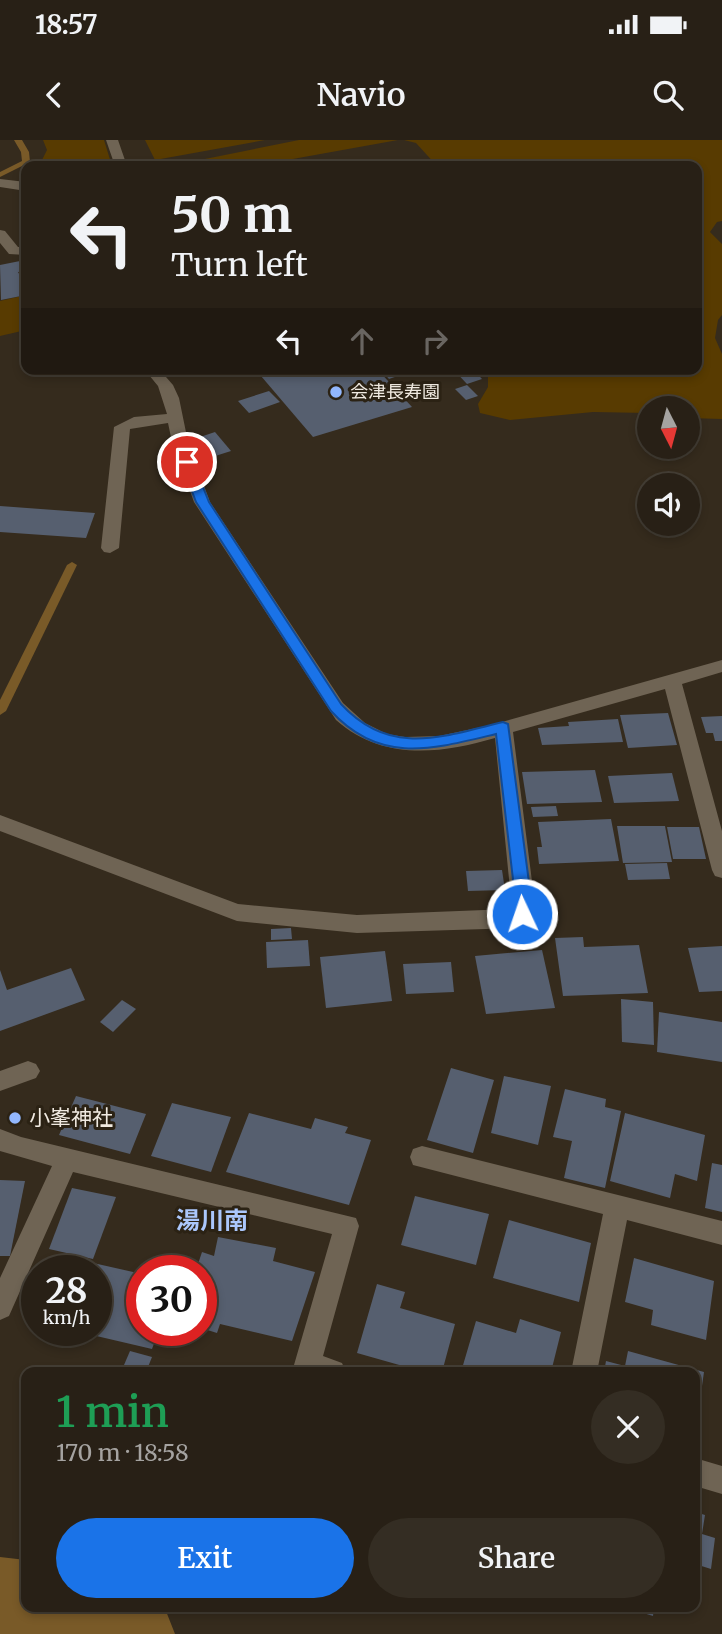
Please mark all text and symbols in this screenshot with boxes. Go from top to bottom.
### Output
text: 18:57 [35,8,98,41]
text: Navio [316,75,406,115]
icon: back [35,76,73,114]
icon: search [649,76,687,114]
text: 50 m [171,184,292,245]
icon: left [56,189,147,280]
text: Turn left [171,245,308,285]
icon: left [270,322,308,360]
icon: ahead [343,322,381,360]
icon: right [416,322,454,360]
place label: 会津長寿園 [350,380,440,403]
marker: 会津長寿園 [328,384,344,400]
north arrow [637,396,700,458]
map controls [637,396,700,536]
pin [157,432,217,492]
icon: arrive [168,443,206,481]
button: sound [637,473,700,536]
position arrow [485,877,559,951]
place label: 小峯神社 [29,1104,113,1131]
marker: 小峯神社 [7,1110,23,1126]
district label: 湯川南 [176,1205,248,1236]
speed limit sign: 30 [126,1255,217,1346]
text: 28 [45,1269,88,1313]
text: km/h [43,1306,90,1329]
text: 1 min [56,1386,169,1438]
button: close [591,1390,665,1464]
text: 170 m · 18:58 [56,1438,189,1467]
button: Exit [56,1518,354,1598]
button: Share [368,1518,665,1598]

